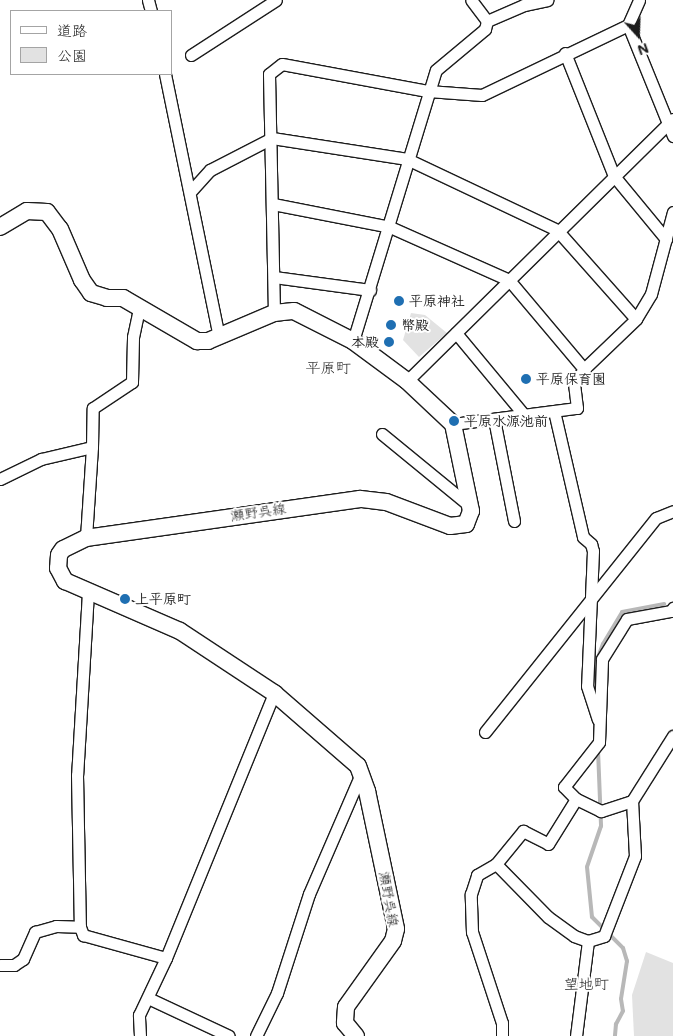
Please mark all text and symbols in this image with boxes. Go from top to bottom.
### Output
legend [10,10,172,75]
north arrow [613,10,663,60]
text: 道路 [57,20,87,40]
text: N [635,39,652,60]
text: 公園 [57,45,87,65]
place label: 平原神社 [409,293,465,309]
marker: 平原神社 [393,295,405,307]
place label: 幣殿 [401,317,429,333]
marker: 幣殿 [385,319,397,331]
place label: 本殿 [351,334,379,350]
marker: 本殿 [383,336,395,348]
district label: 平原町 [306,359,350,377]
place label: 平原保育園 [536,371,606,387]
marker: 平原保育園 [520,373,532,385]
place label: 平原水源池前 [464,413,548,429]
marker: 平原水源池前 [448,415,460,427]
street label: 瀬野呉線 [229,500,287,524]
place label: 上平原町 [135,591,191,607]
marker: 上平原町 [119,593,131,605]
street label: 瀬野呉線 [376,870,402,928]
district label: 望地町 [564,975,608,993]

